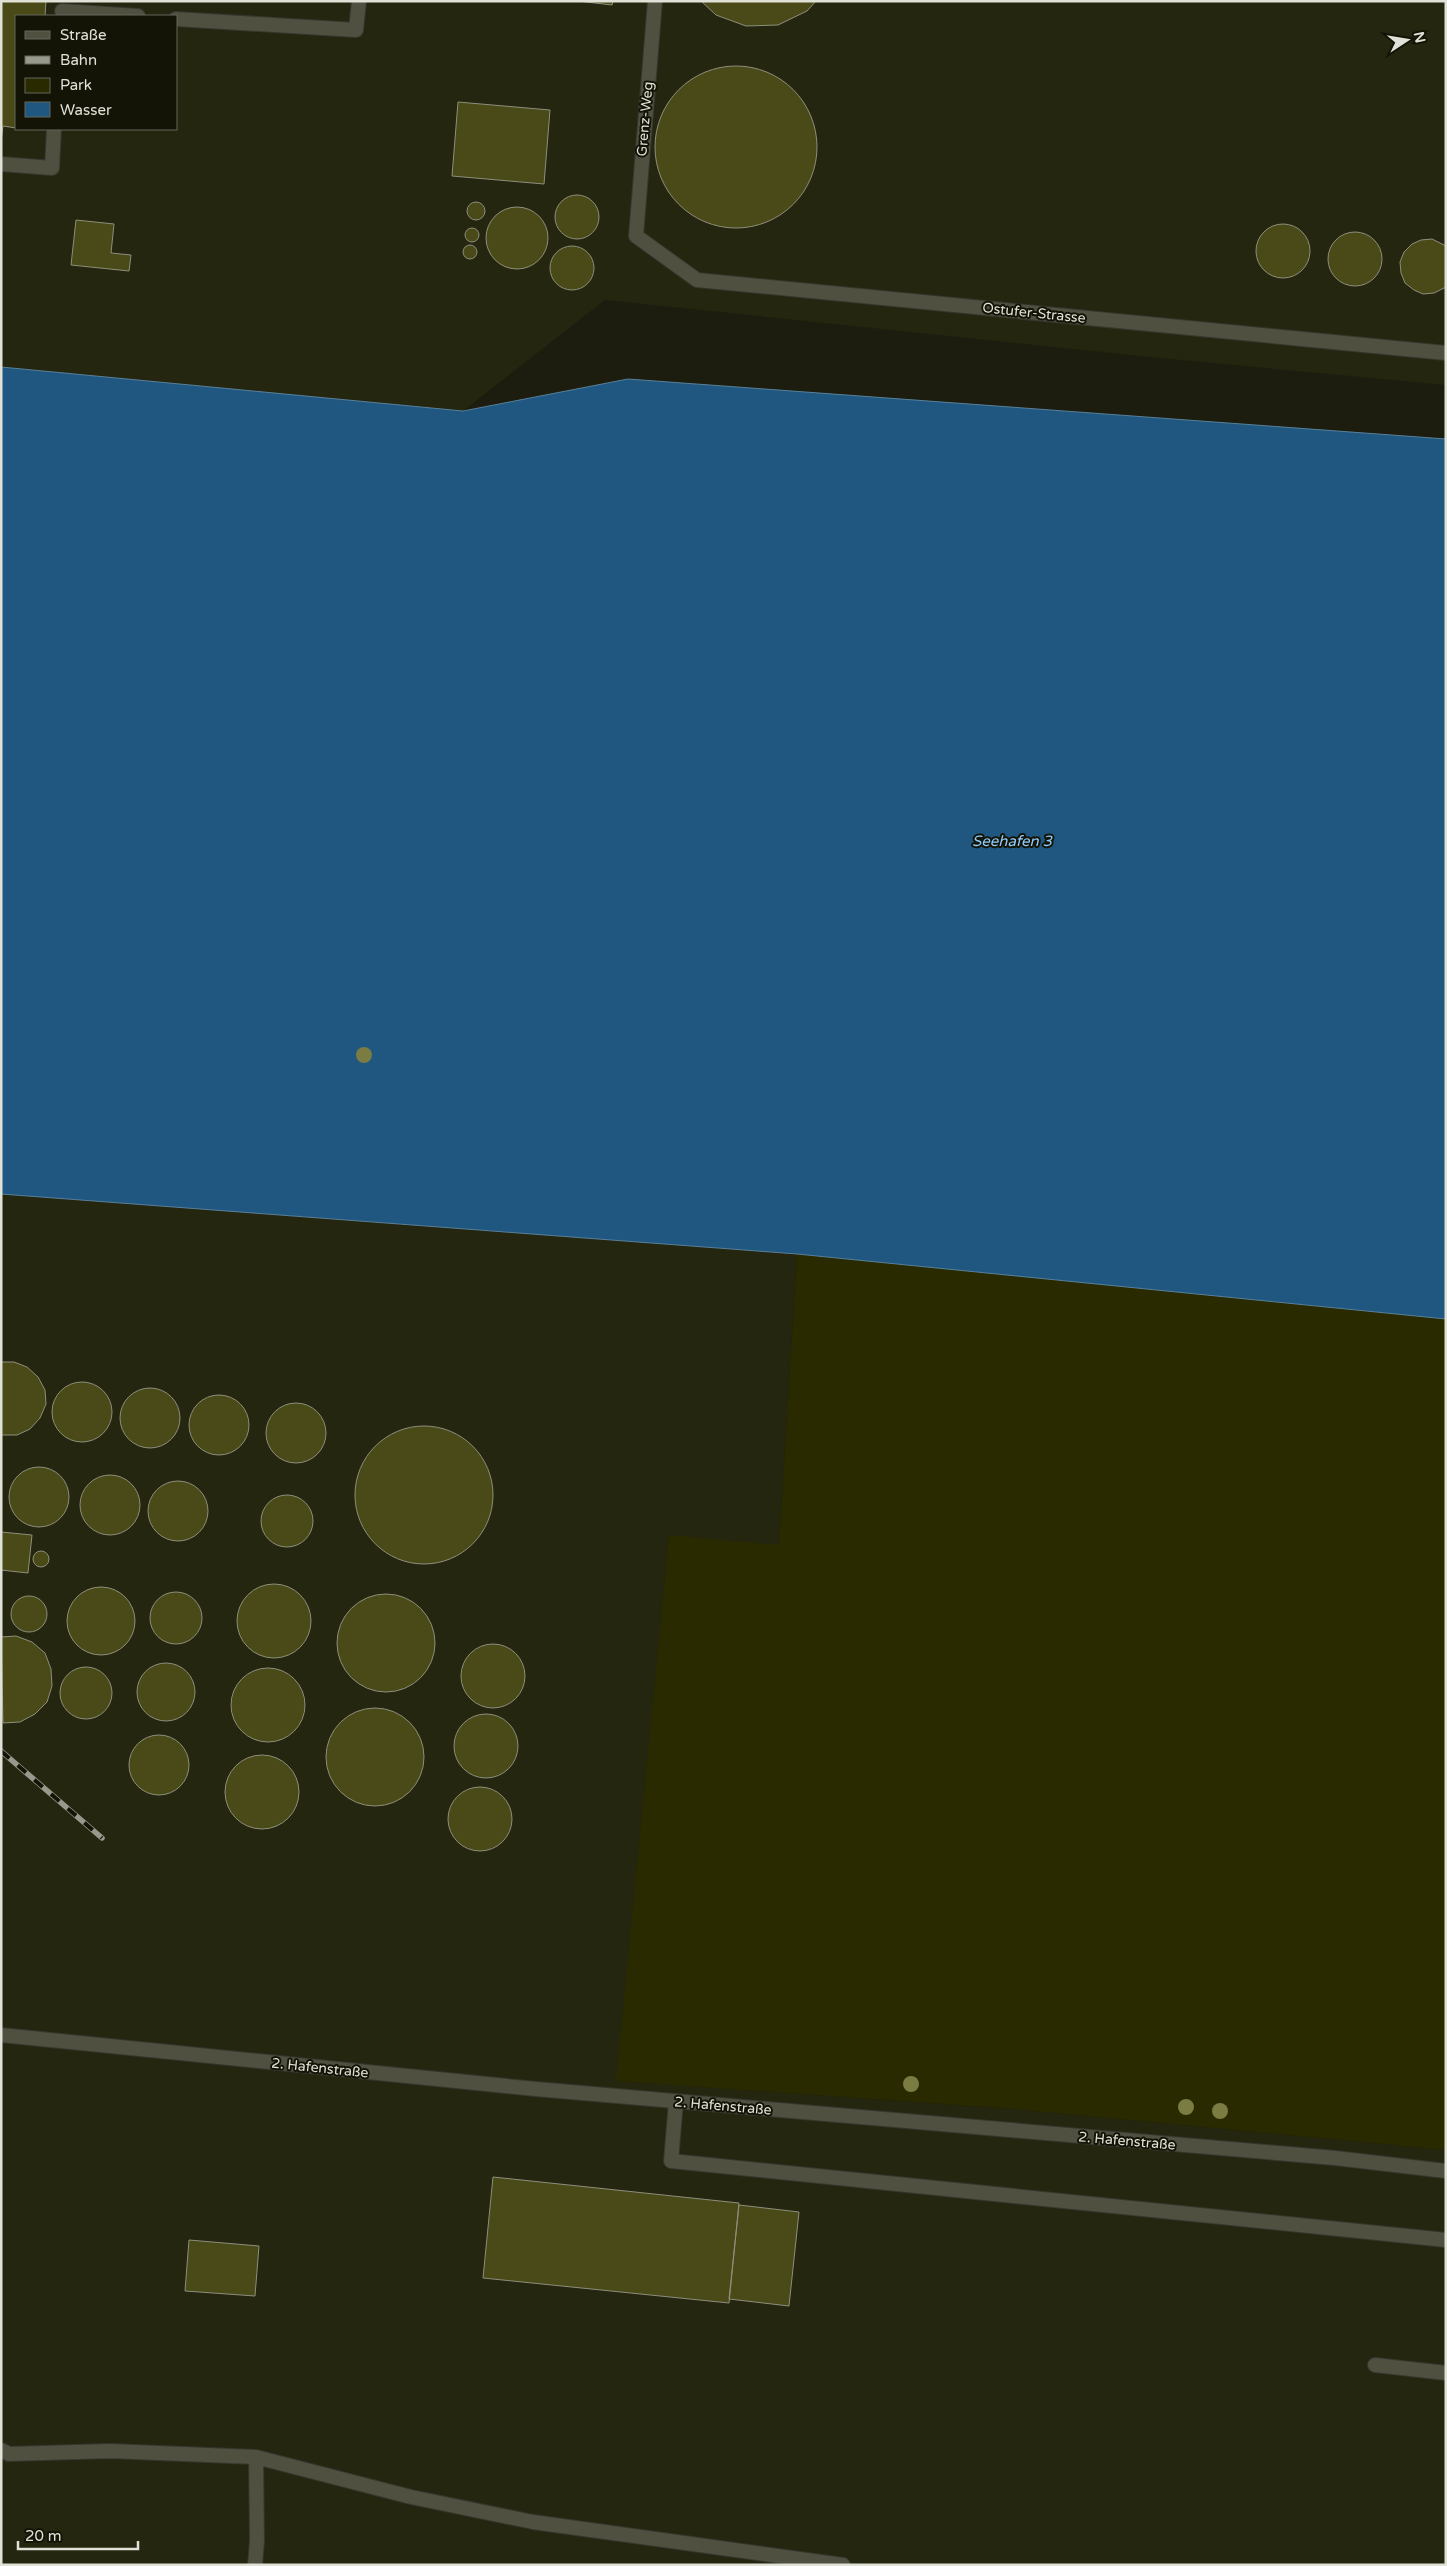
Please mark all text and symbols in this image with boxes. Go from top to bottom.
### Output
legend [15,15,178,130]
north arrow [1382,15,1432,65]
text: Straße [60,26,106,44]
text: N [1410,30,1429,45]
text: Bahn [60,51,97,69]
text: Park [60,76,92,94]
street label: Grenz-Weg [633,81,657,157]
text: Wasser [60,101,112,119]
street label: Ostufer-Strasse [982,299,1087,327]
water label: Seehafen 3 [972,832,1053,850]
street label: 2. Hafenstraße [271,2054,369,2082]
street label: 2. Hafenstraße [674,2093,772,2119]
street label: 2. Hafenstraße [1078,2128,1176,2154]
scale bar [18,2518,138,2550]
text: 20 m [25,2527,62,2545]

